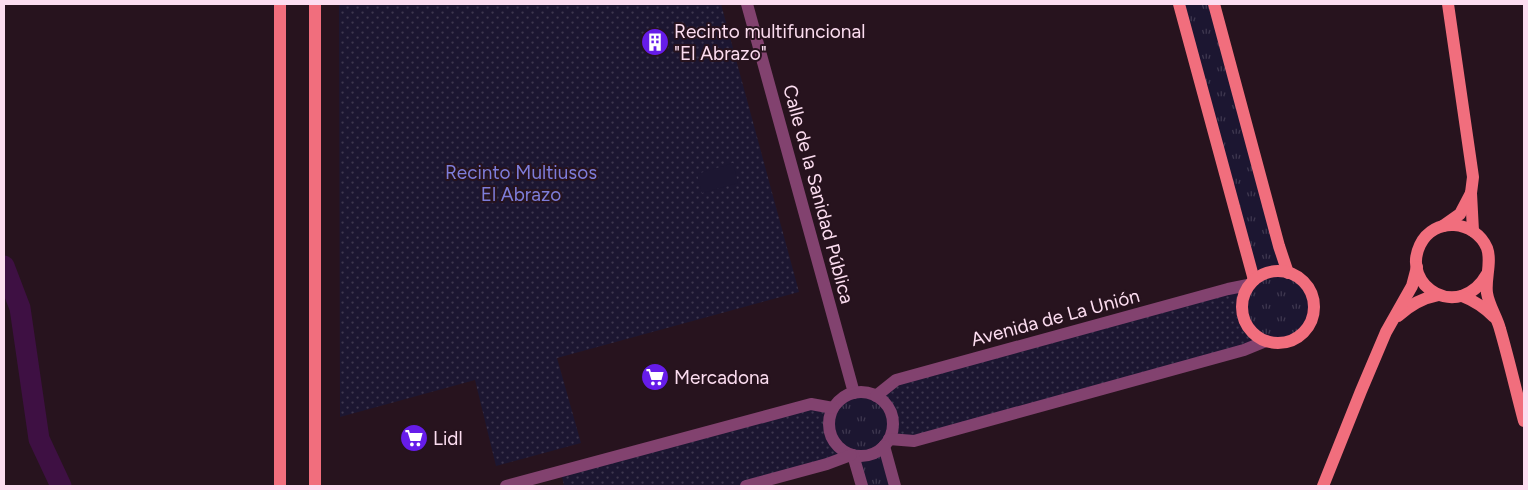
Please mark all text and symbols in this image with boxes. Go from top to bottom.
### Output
place label: Recinto multifuncional "El Abrazo" [674,20,865,65]
building icon: Recinto multifuncional "El Abrazo" [640,27,670,57]
street label: Calle de la Sanidad Pública [778,82,859,306]
park label: Recinto Multiusos El Abrazo [445,161,597,206]
street label: Avenida de La Unión [968,284,1142,351]
supermarket icon: Mercadona [640,362,670,392]
place label: Mercadona [674,366,769,389]
supermarket icon: Lidl [399,423,429,453]
place label: Lidl [433,427,463,450]

